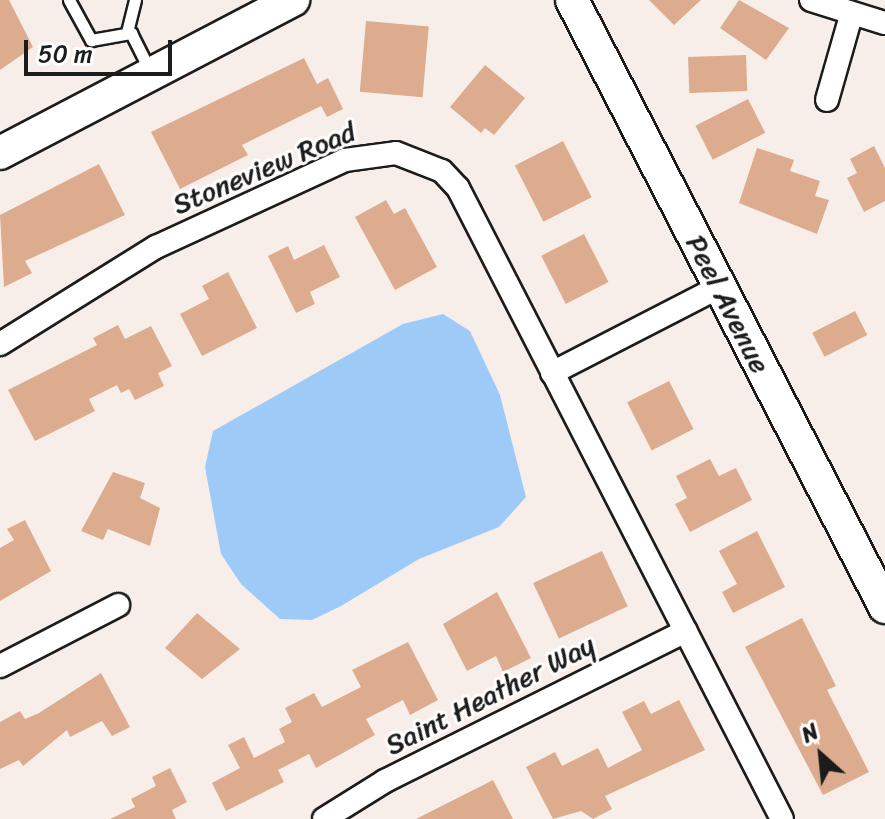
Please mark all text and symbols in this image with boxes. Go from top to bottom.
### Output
scale bar [28,24,176,74]
text: 50 m [38,33,93,75]
street label: Stoneview Road [168,114,360,222]
street label: Peel Avenue [679,229,777,379]
street label: Saint Heather Way [379,627,601,763]
text: N [794,712,826,754]
north arrow [781,715,861,795]

